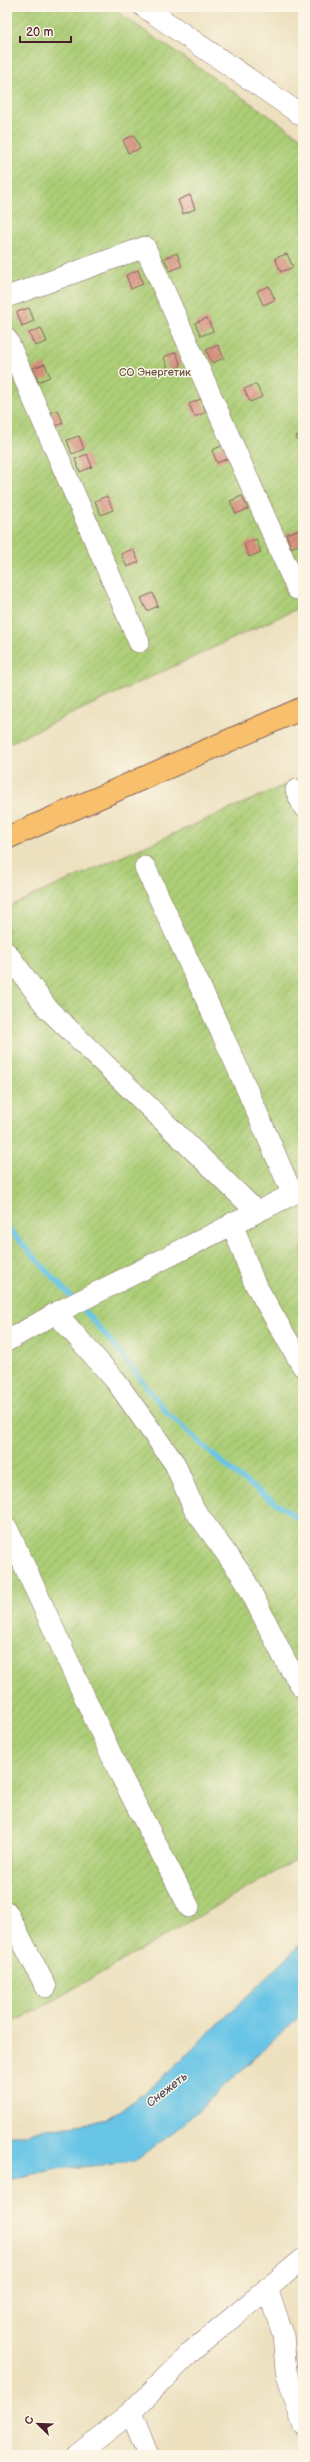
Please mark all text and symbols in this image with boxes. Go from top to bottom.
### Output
scale bar [20,18,71,44]
text: 20 m [26,25,53,40]
park label: СО Энергетик [119,366,191,379]
water label: Снежеть [143,2069,191,2111]
north arrow [18,2404,58,2444]
text: С [22,2414,37,2426]

